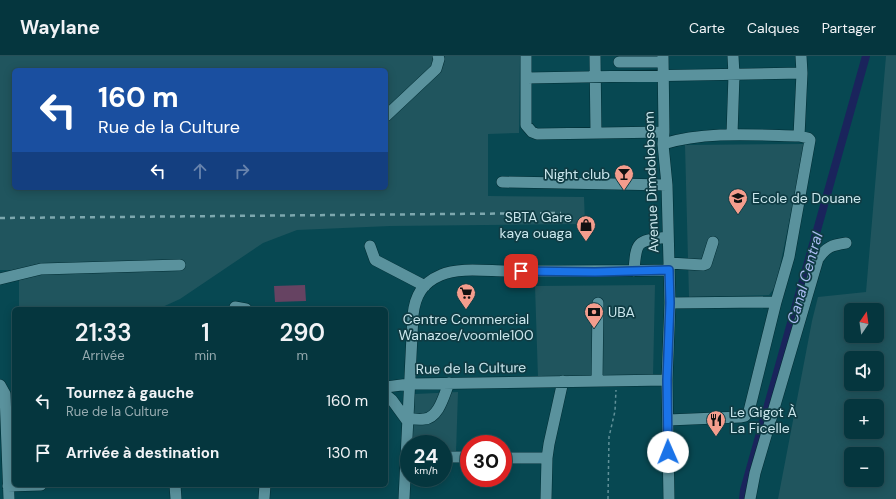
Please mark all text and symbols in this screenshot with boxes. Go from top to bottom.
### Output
text: Waylane [20,15,100,40]
text: Carte [689,19,725,37]
text: Calques [747,19,800,37]
text: Partager [822,19,876,37]
text: 160 m [98,79,179,116]
icon: left [32,84,84,136]
street label: Avenue Dimdolobsom [640,111,662,253]
text: Rue de la Culture [98,115,240,139]
icon: left [147,160,169,182]
icon: ahead [189,160,211,182]
icon: right [231,160,253,182]
bar icon: Night club [613,163,635,191]
place label: Night club [544,165,610,183]
school or university icon: Ecole de Douane [727,187,749,215]
place label: Ecole de Douane [752,189,861,207]
place label: SBTA Gare kaya ouaga [500,208,572,242]
shop icon: SBTA Gare kaya ouaga [575,214,597,242]
water label: Canal Central [782,229,828,326]
pin [504,254,538,288]
icon: arrive [510,260,532,282]
supermarket icon: Centre Commercial Wanazoe/voomle100 [455,282,477,310]
bank icon: UBA [583,301,605,329]
place label: UBA [608,303,635,321]
north arrow [844,303,884,343]
map controls [844,303,884,487]
place label: Centre Commercial Wanazoe/voomle100 [399,310,534,344]
text: 21:33 [75,317,132,348]
text: 1 [201,317,210,348]
text: 290 [279,317,325,348]
text: Arrivée [82,347,125,364]
text: min [194,347,217,364]
text: m [296,347,308,364]
button: sound [844,351,884,391]
street label: Rue de la Culture [416,358,526,378]
text: Tournez à gauche [66,383,194,403]
icon: left [32,390,54,412]
text: 160 m [326,391,368,411]
button: + [844,399,884,439]
text: Rue de la Culture [66,403,169,420]
place label: Le Gigot À La Ficelle [730,403,797,437]
restaurant icon: Le Gigot À La Ficelle [705,409,727,437]
position arrow [647,431,689,473]
speed limit sign: 30 [460,435,512,487]
icon: arrive [32,442,54,464]
text: Arrivée à destination [66,443,219,463]
text: 130 m [327,443,368,463]
text: 24 [414,443,438,469]
button: − [844,447,884,487]
text: km/h [414,464,438,477]

